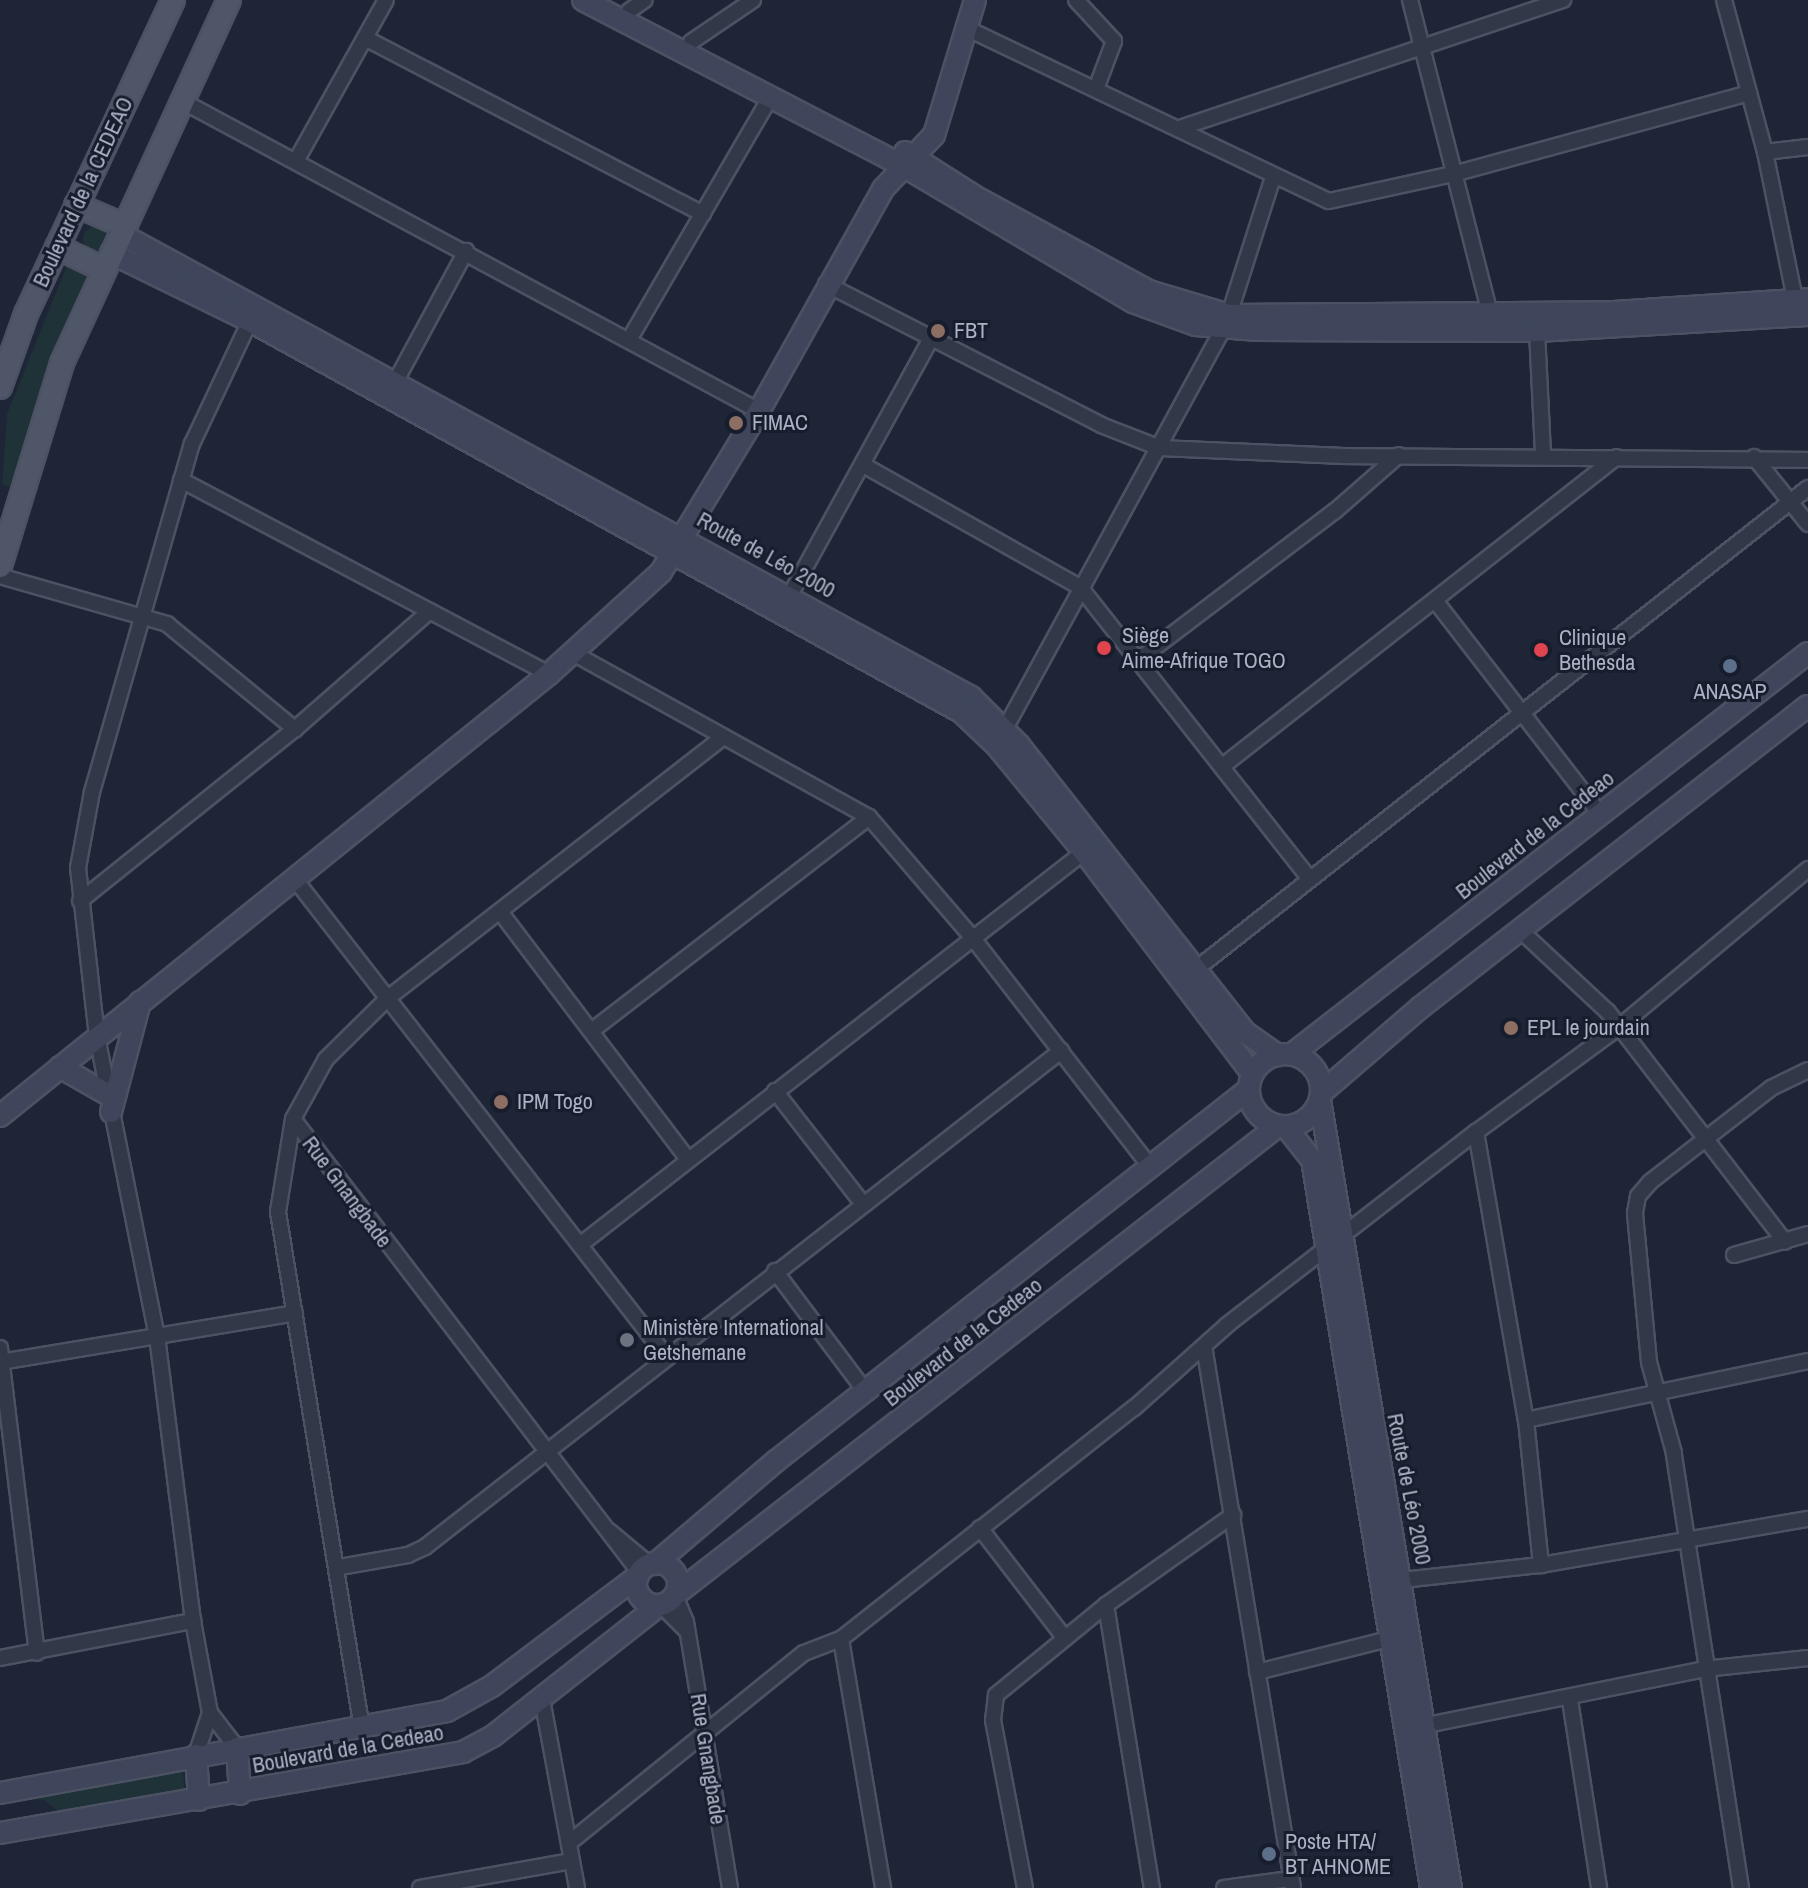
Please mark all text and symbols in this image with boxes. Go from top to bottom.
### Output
street label: Boulevard de la CEDEAO [27,93,139,291]
place label: FBT [954,318,988,344]
marker: FBT [929,322,947,340]
place label: FIMAC [752,410,808,436]
marker: FIMAC [727,414,745,432]
street label: Route de Léo 2000 [692,506,840,604]
place label: Siège Aime-Afrique TOGO [1122,622,1286,674]
place label: Clinique Bethesda [1559,624,1635,676]
marker: Siège Aime-Afrique TOGO [1093,637,1115,659]
marker: Clinique Bethesda [1530,639,1552,661]
marker: ANASAP [1721,657,1739,675]
place label: ANASAP [1693,679,1767,705]
street label: Boulevard de la Cedeao [1451,765,1619,905]
place label: EPL le jourdain [1527,1015,1650,1041]
marker: EPL le jourdain [1502,1019,1520,1037]
place label: IPM Togo [517,1089,593,1115]
marker: IPM Togo [492,1093,510,1111]
street label: Rue Gnangbade [297,1131,397,1253]
street label: Boulevard de la Cedeao [879,1272,1047,1412]
place label: Ministère International Getshemane [643,1314,824,1366]
marker: Ministère International Getshemane [618,1331,636,1349]
street label: Route de Léo 2000 [1381,1411,1437,1567]
street label: Rue Gnangbade [685,1692,731,1826]
street label: Boulevard de la Cedeao [250,1719,446,1779]
place label: Poste HTA/ BT AHNOME [1285,1828,1392,1880]
marker: Poste HTA/ BT AHNOME [1260,1845,1278,1863]

